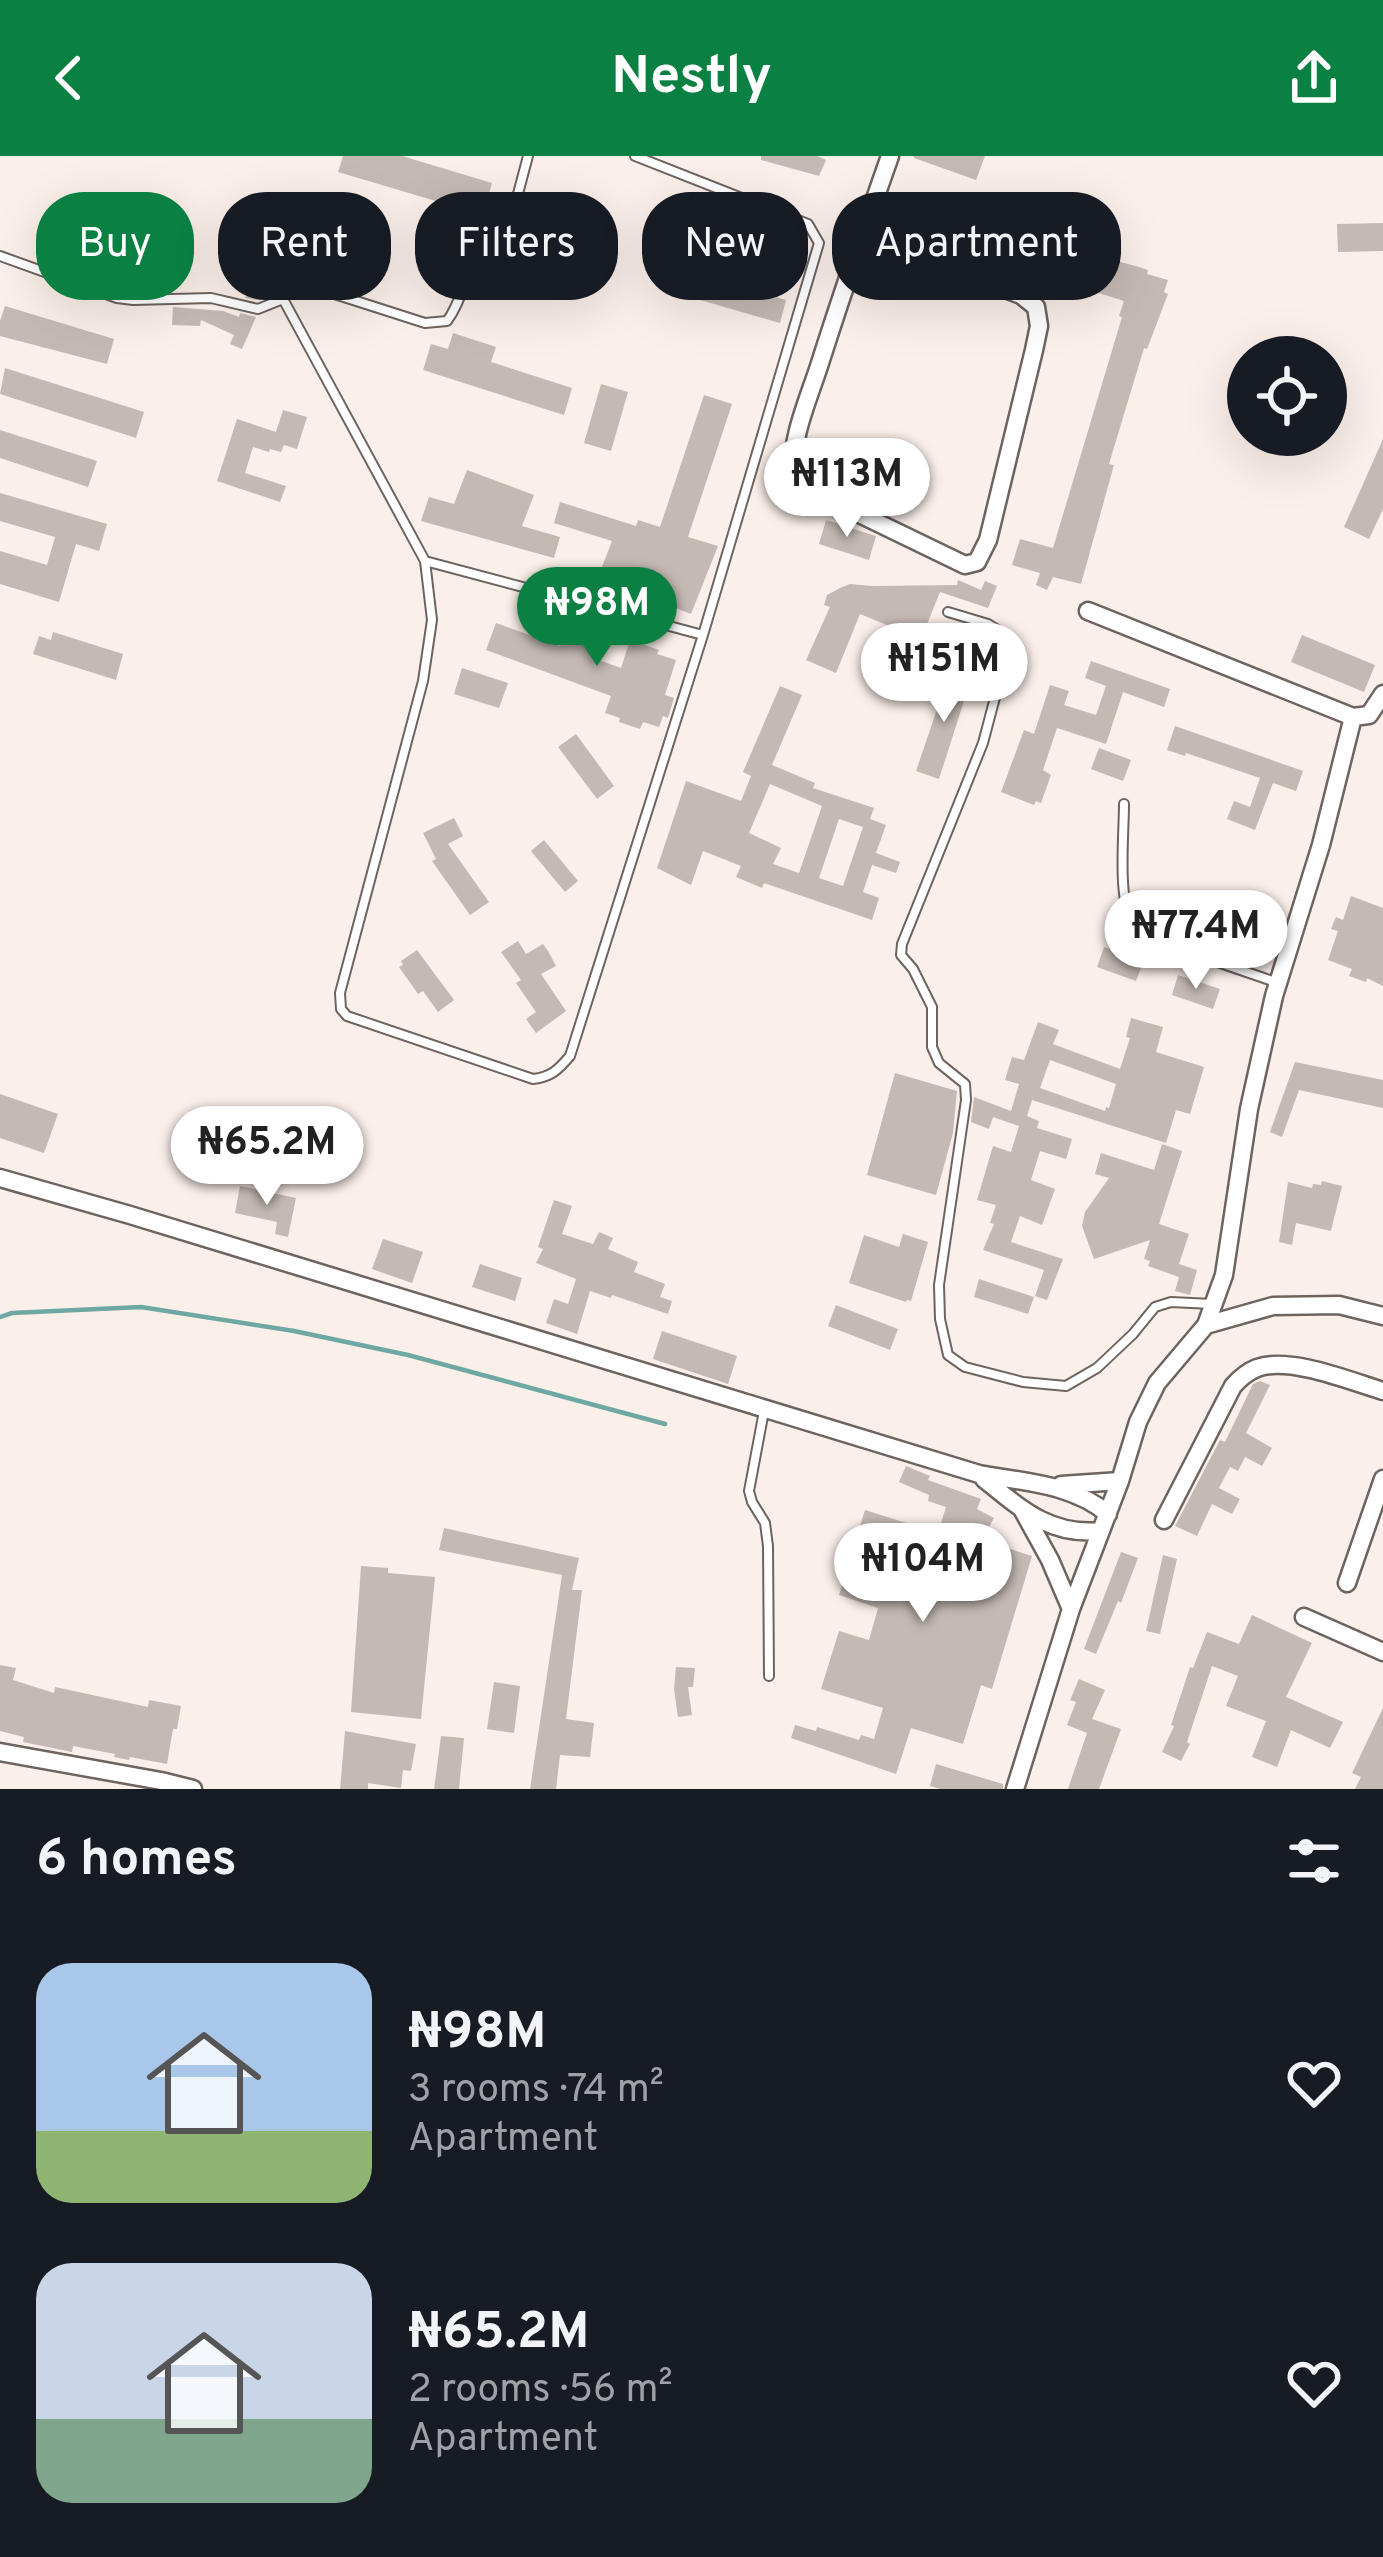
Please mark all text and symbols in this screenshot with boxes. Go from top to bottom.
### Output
text: Nestly [611,44,772,113]
icon: back [36,45,102,111]
icon: share [1281,45,1347,111]
chip: Buy [36,192,194,300]
chip: Rent [218,192,391,300]
chip: Filters [415,192,618,300]
chip: New [642,192,808,300]
chip: Apartment [832,192,1121,300]
map controls [1227,336,1347,456]
button: locate [1227,336,1347,456]
pin: ₦113M [763,438,931,540]
text: ₦113M [791,452,903,501]
pin: ₦98M [526,567,668,669]
text: ₦98M [544,581,650,630]
pin: ₦151M [860,623,1028,725]
text: ₦151M [888,637,1000,686]
pin: ₦77.4M [1098,890,1294,992]
text: ₦77.4M [1131,904,1261,953]
pin: ₦65.2M [169,1106,365,1208]
text: ₦65.2M [198,1120,336,1169]
pin: ₦104M [839,1523,1007,1625]
text: ₦104M [861,1537,985,1586]
icon: filters [1281,1828,1347,1894]
text: 6 homes [36,1829,237,1894]
text: ₦98M [408,2002,547,2067]
icon: home [132,2011,276,2155]
icon: heart [1281,2050,1347,2116]
text: 3 rooms · 74 m² [408,2067,664,2116]
text: Apartment [408,2116,598,2165]
text: ₦65.2M [408,2302,589,2367]
icon: home [132,2311,276,2455]
icon: heart [1281,2350,1347,2416]
text: 2 rooms · 56 m² [408,2367,673,2416]
text: Apartment [408,2416,598,2465]

